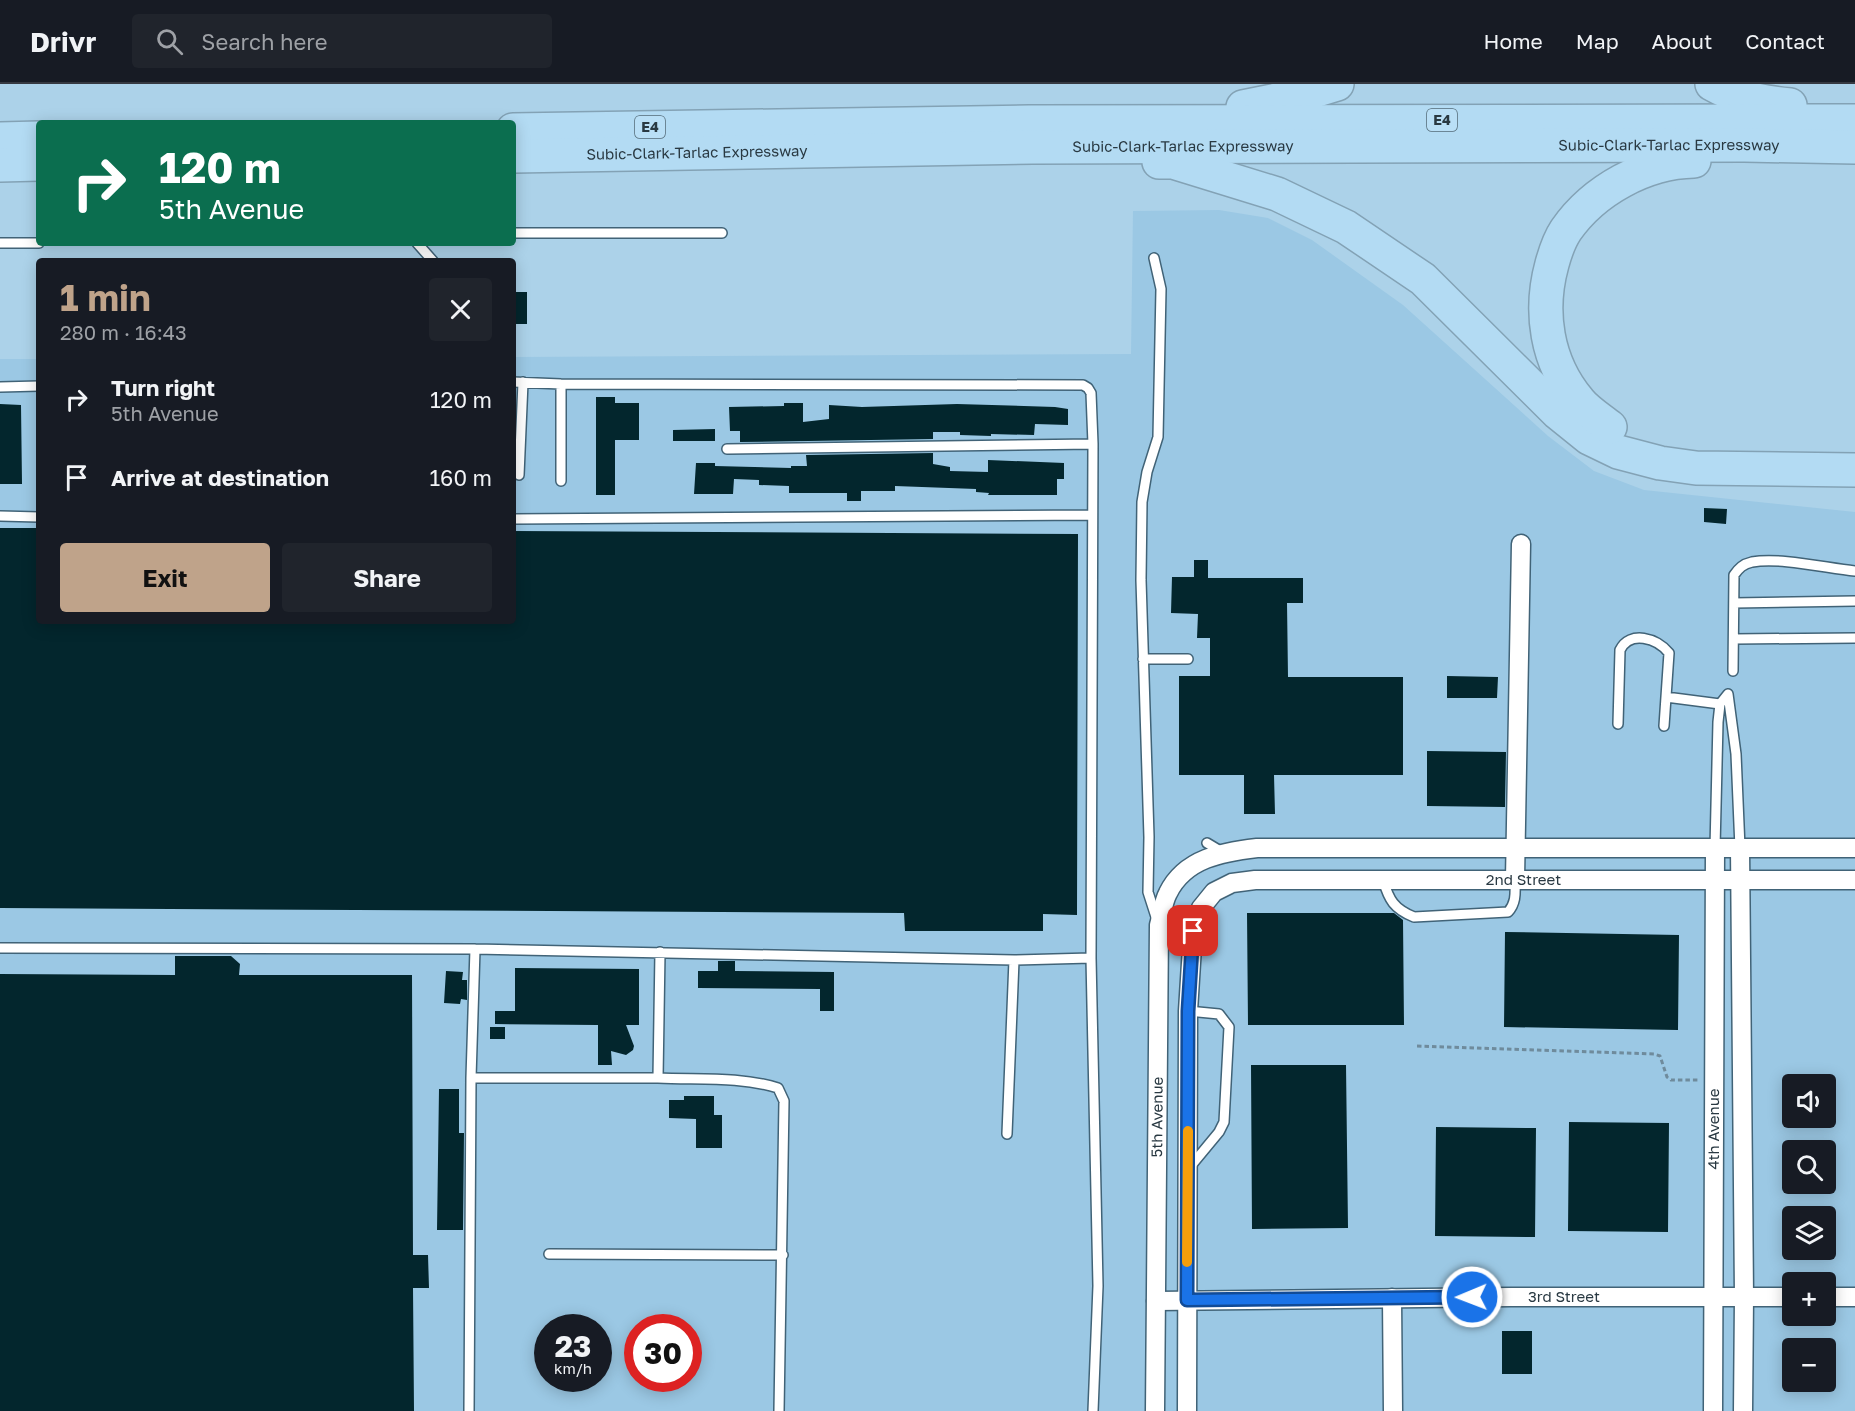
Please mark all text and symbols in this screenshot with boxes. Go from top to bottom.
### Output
search box [132,14,552,68]
text: Drivr [30,25,96,58]
icon: search [153,25,186,58]
text: Search here [201,28,327,55]
text: Home [1483,28,1543,54]
text: Map [1576,28,1619,54]
text: About [1652,28,1712,54]
text: Contact [1745,28,1825,54]
road number: E4 [1427,109,1457,131]
road number: E4 [635,116,665,138]
street label: Subic-Clark-Tarlac Expressway [1558,135,1780,154]
street label: Subic-Clark-Tarlac Expressway [1072,136,1294,155]
street label: Subic-Clark-Tarlac Expressway [586,141,808,163]
text: 120 m [159,142,281,192]
icon: right [60,144,138,222]
text: 5th Avenue [159,193,304,225]
text: 1 min [60,276,151,319]
button: close [429,278,492,341]
text: 280 m · 16:43 [60,320,187,344]
text: Turn right [111,374,215,401]
icon: right [60,383,93,416]
text: 120 m [430,386,492,413]
text: 5th Avenue [111,401,219,425]
icon: arrive [60,461,93,494]
text: Arrive at destination [111,464,329,491]
text: 160 m [429,464,492,491]
button: Exit [60,543,270,612]
button: Share [282,543,492,612]
street label: 2nd Street [1486,870,1561,888]
pin [1167,905,1218,956]
icon: arrive [1176,914,1209,947]
map controls [1782,1074,1836,1392]
button: sound [1782,1074,1836,1128]
street label: 5th Avenue [1147,1076,1166,1157]
street label: 4th Avenue [1704,1088,1722,1170]
button: search [1782,1140,1836,1194]
button: layers [1782,1206,1836,1260]
position arrow [1440,1265,1504,1329]
button: + [1782,1272,1836,1326]
street label: 3rd Street [1528,1287,1600,1305]
speed limit sign: 30 [624,1314,702,1392]
text: 23 [555,1328,591,1364]
button: − [1782,1338,1836,1392]
text: km/h [554,1359,592,1377]

